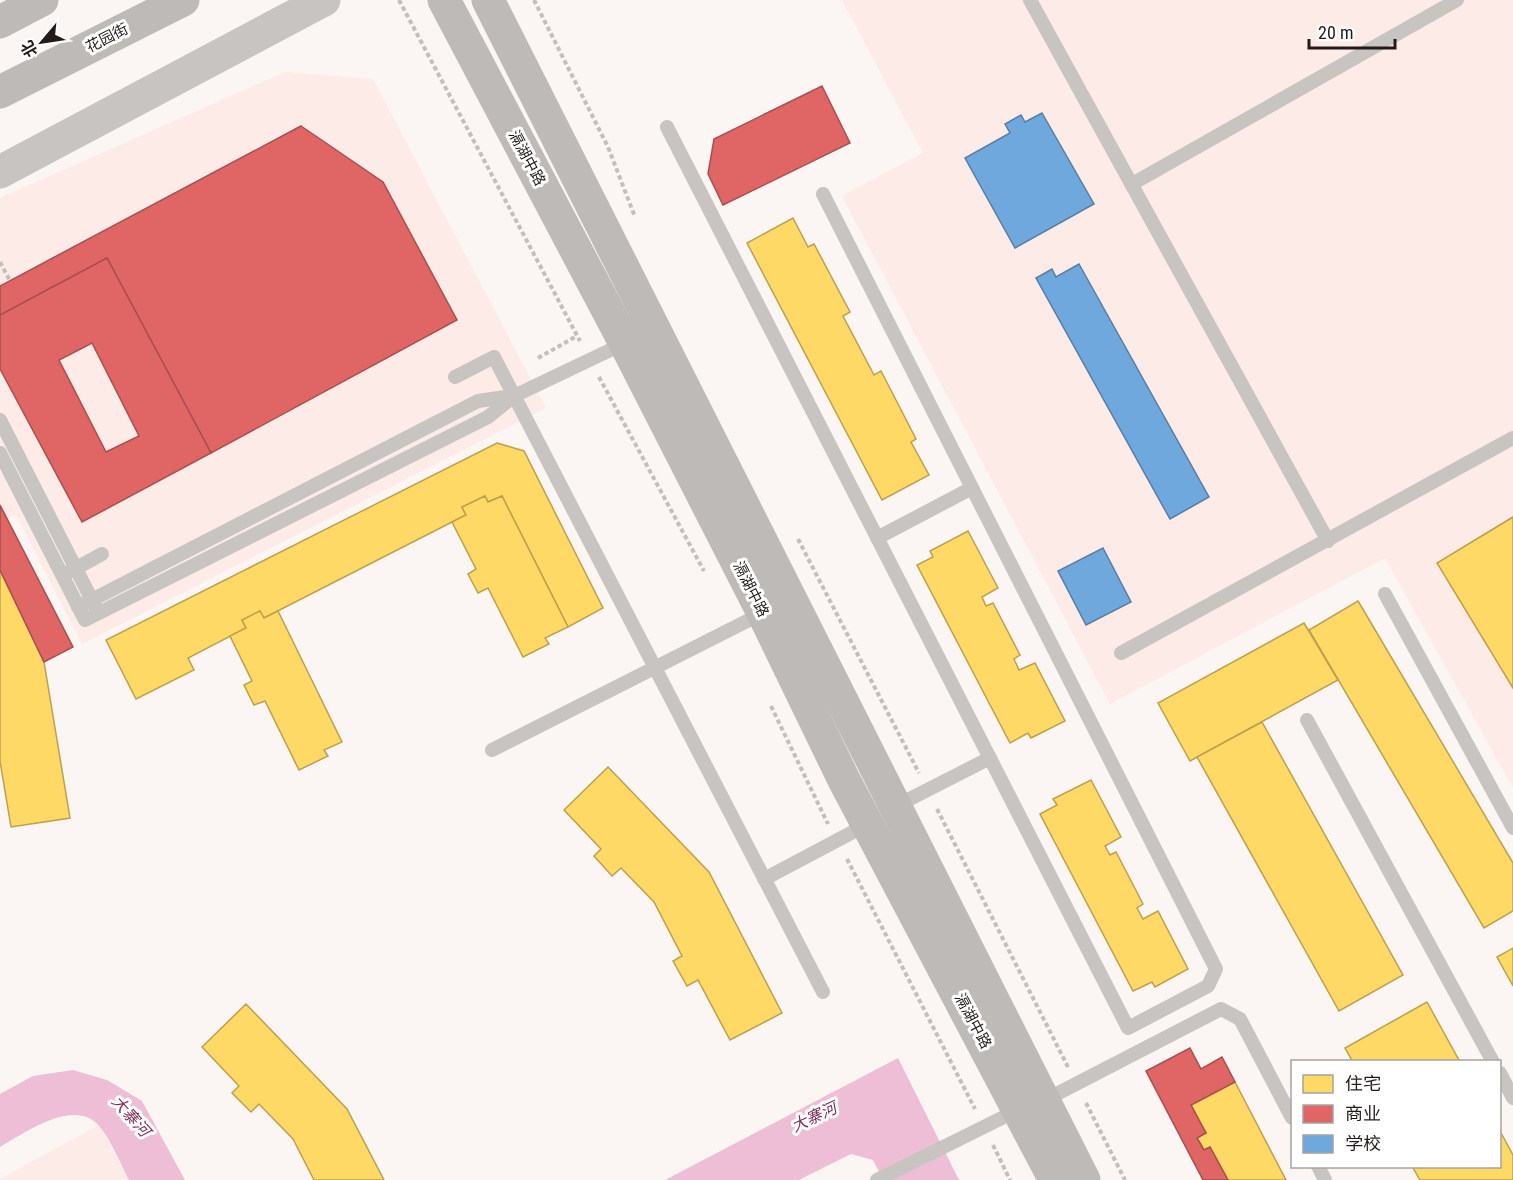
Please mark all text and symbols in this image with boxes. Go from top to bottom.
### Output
north arrow [12,12,72,72]
scale bar [1309,12,1394,50]
street label: 花园街 [83,20,131,56]
text: 20 m [1318,22,1353,43]
text: 北 [17,37,42,61]
street label: 滆湖中路 [505,127,549,189]
street label: 滆湖中路 [729,558,773,620]
street label: 滆湖中路 [951,990,995,1052]
legend [1291,1060,1501,1168]
text: 住宅 [1345,1073,1381,1094]
water label: 大寨河 [108,1092,156,1142]
water label: 大寨河 [788,1097,842,1136]
text: 商业 [1345,1103,1381,1124]
text: 学校 [1345,1133,1381,1154]

